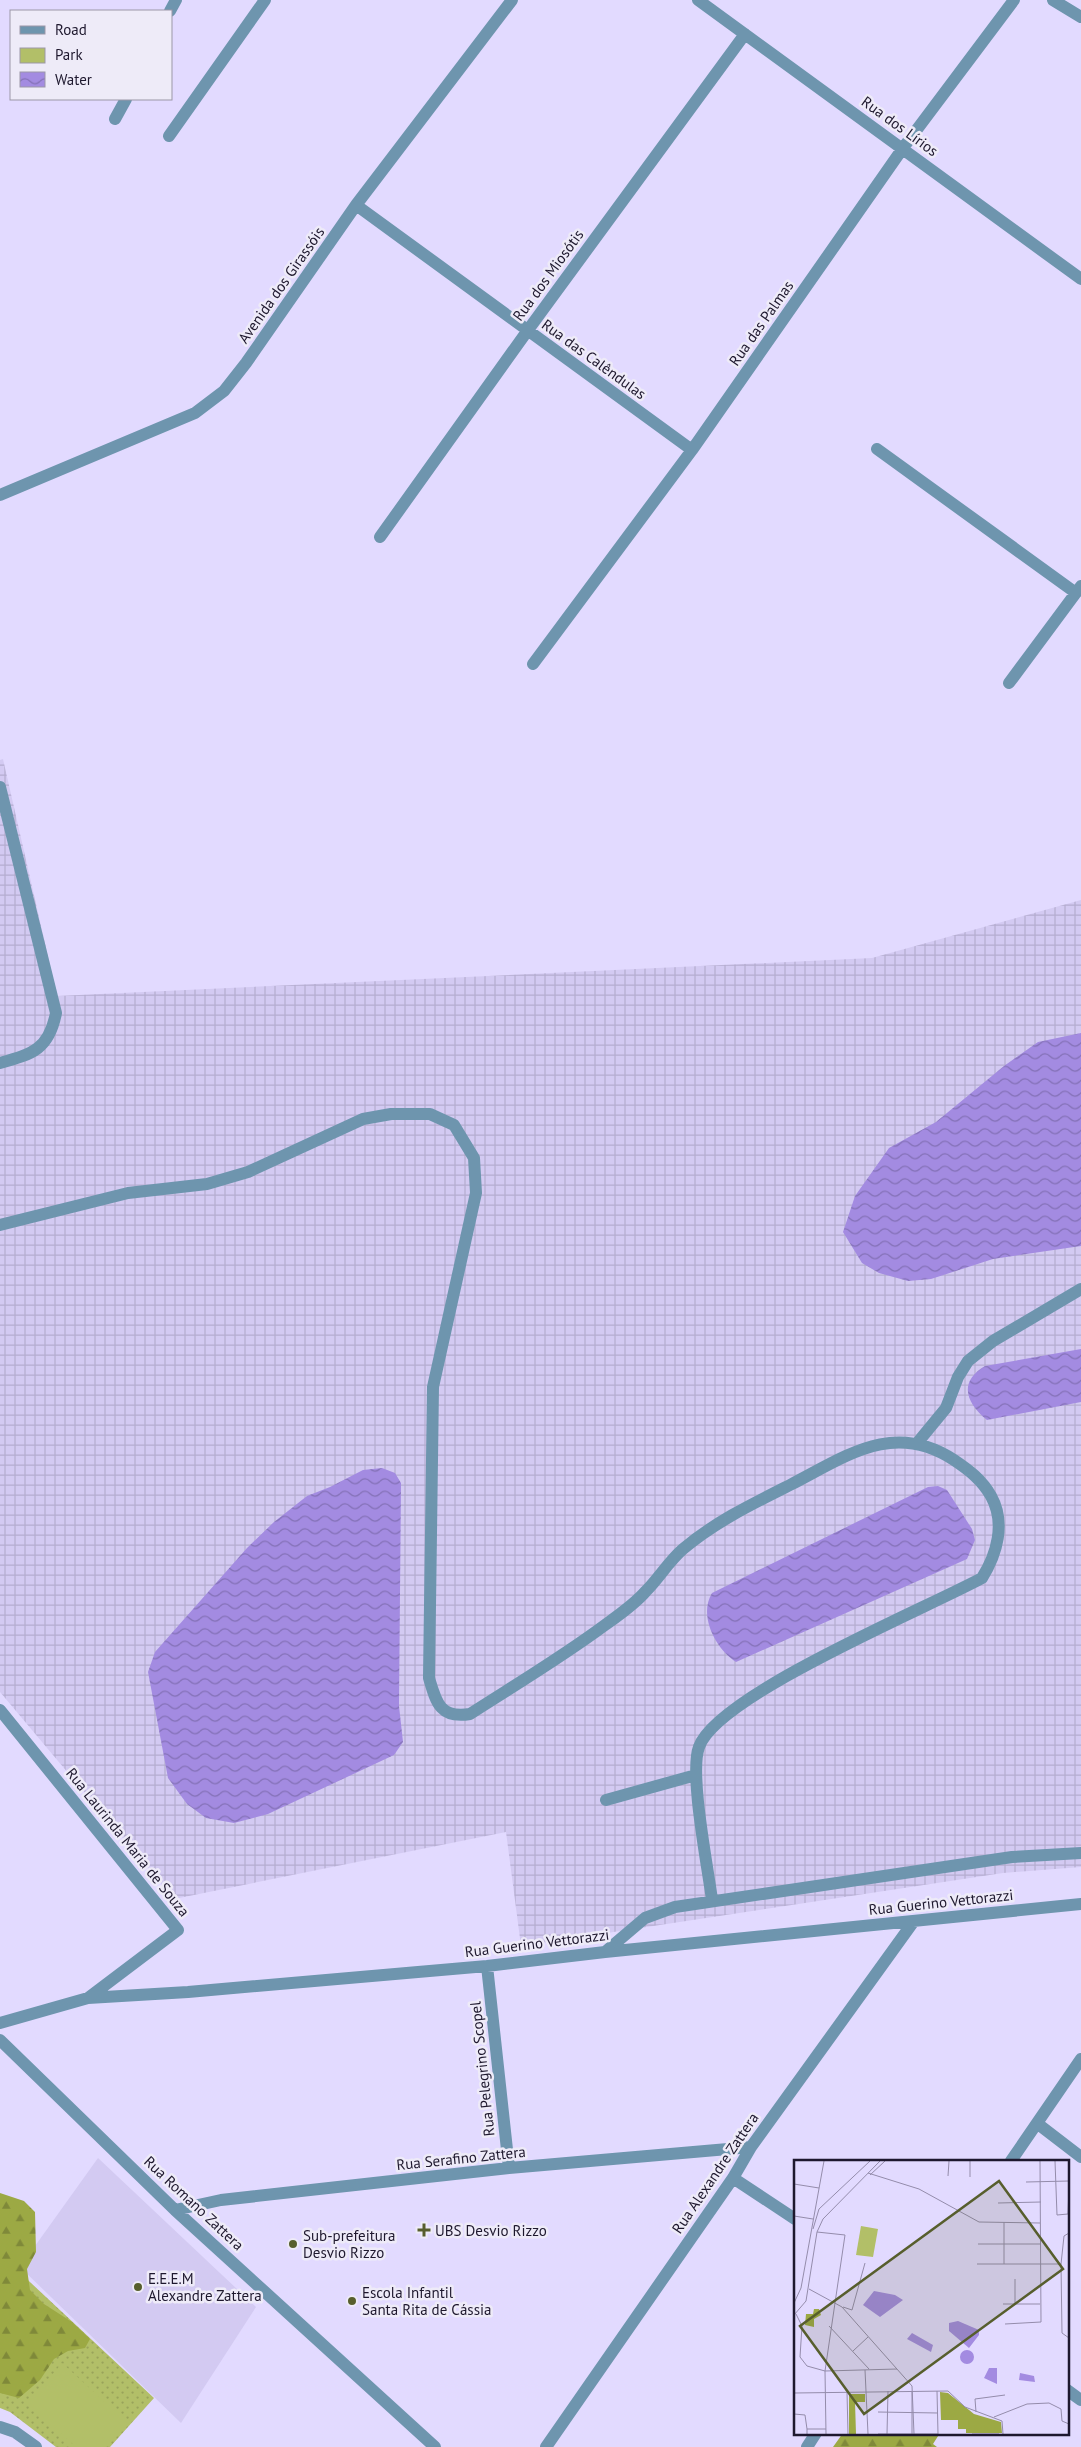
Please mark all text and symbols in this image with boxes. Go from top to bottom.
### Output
legend [10,10,172,100]
text: Road [55,20,87,39]
text: Park [55,45,83,64]
text: Water [55,70,92,89]
street label: Rua dos Lírios [858,92,942,160]
street label: Avenida dos Girassóis [234,223,328,347]
street label: Rua dos Miosótis [508,226,588,324]
street label: Rua das Palmas [725,277,797,369]
street label: Rua das Calêndulas [538,315,650,403]
street label: Rua Laurinda Maria de Souza [62,1764,194,1920]
street label: Rua Guerino Vettorazzi [868,1885,1014,1919]
street label: Rua Guerino Vettorazzi [464,1925,610,1961]
street label: Rua Pelegrino Scopel [465,2000,499,2137]
street label: Rua Alexandre Zattera [668,2109,762,2237]
street label: Rua Serafino Zattera [395,2142,527,2174]
street label: Rua Romano Zattera [140,2152,248,2254]
inset map [794,2160,1068,2434]
place label: UBS Desvio Rizzo [435,2221,547,2240]
marker: UBS Desvio Rizzo [417,2223,431,2237]
place label: Sub-prefeitura Desvio Rizzo [303,2226,395,2262]
marker: Sub-prefeitura Desvio Rizzo [287,2238,299,2250]
place label: E.E.E.M Alexandre Zattera [148,2269,262,2305]
marker: E.E.E.M Alexandre Zattera [132,2281,144,2293]
place label: Escola Infantil Santa Rita de Cássia [362,2283,491,2319]
marker: Escola Infantil Santa Rita de Cássia [346,2295,358,2307]

